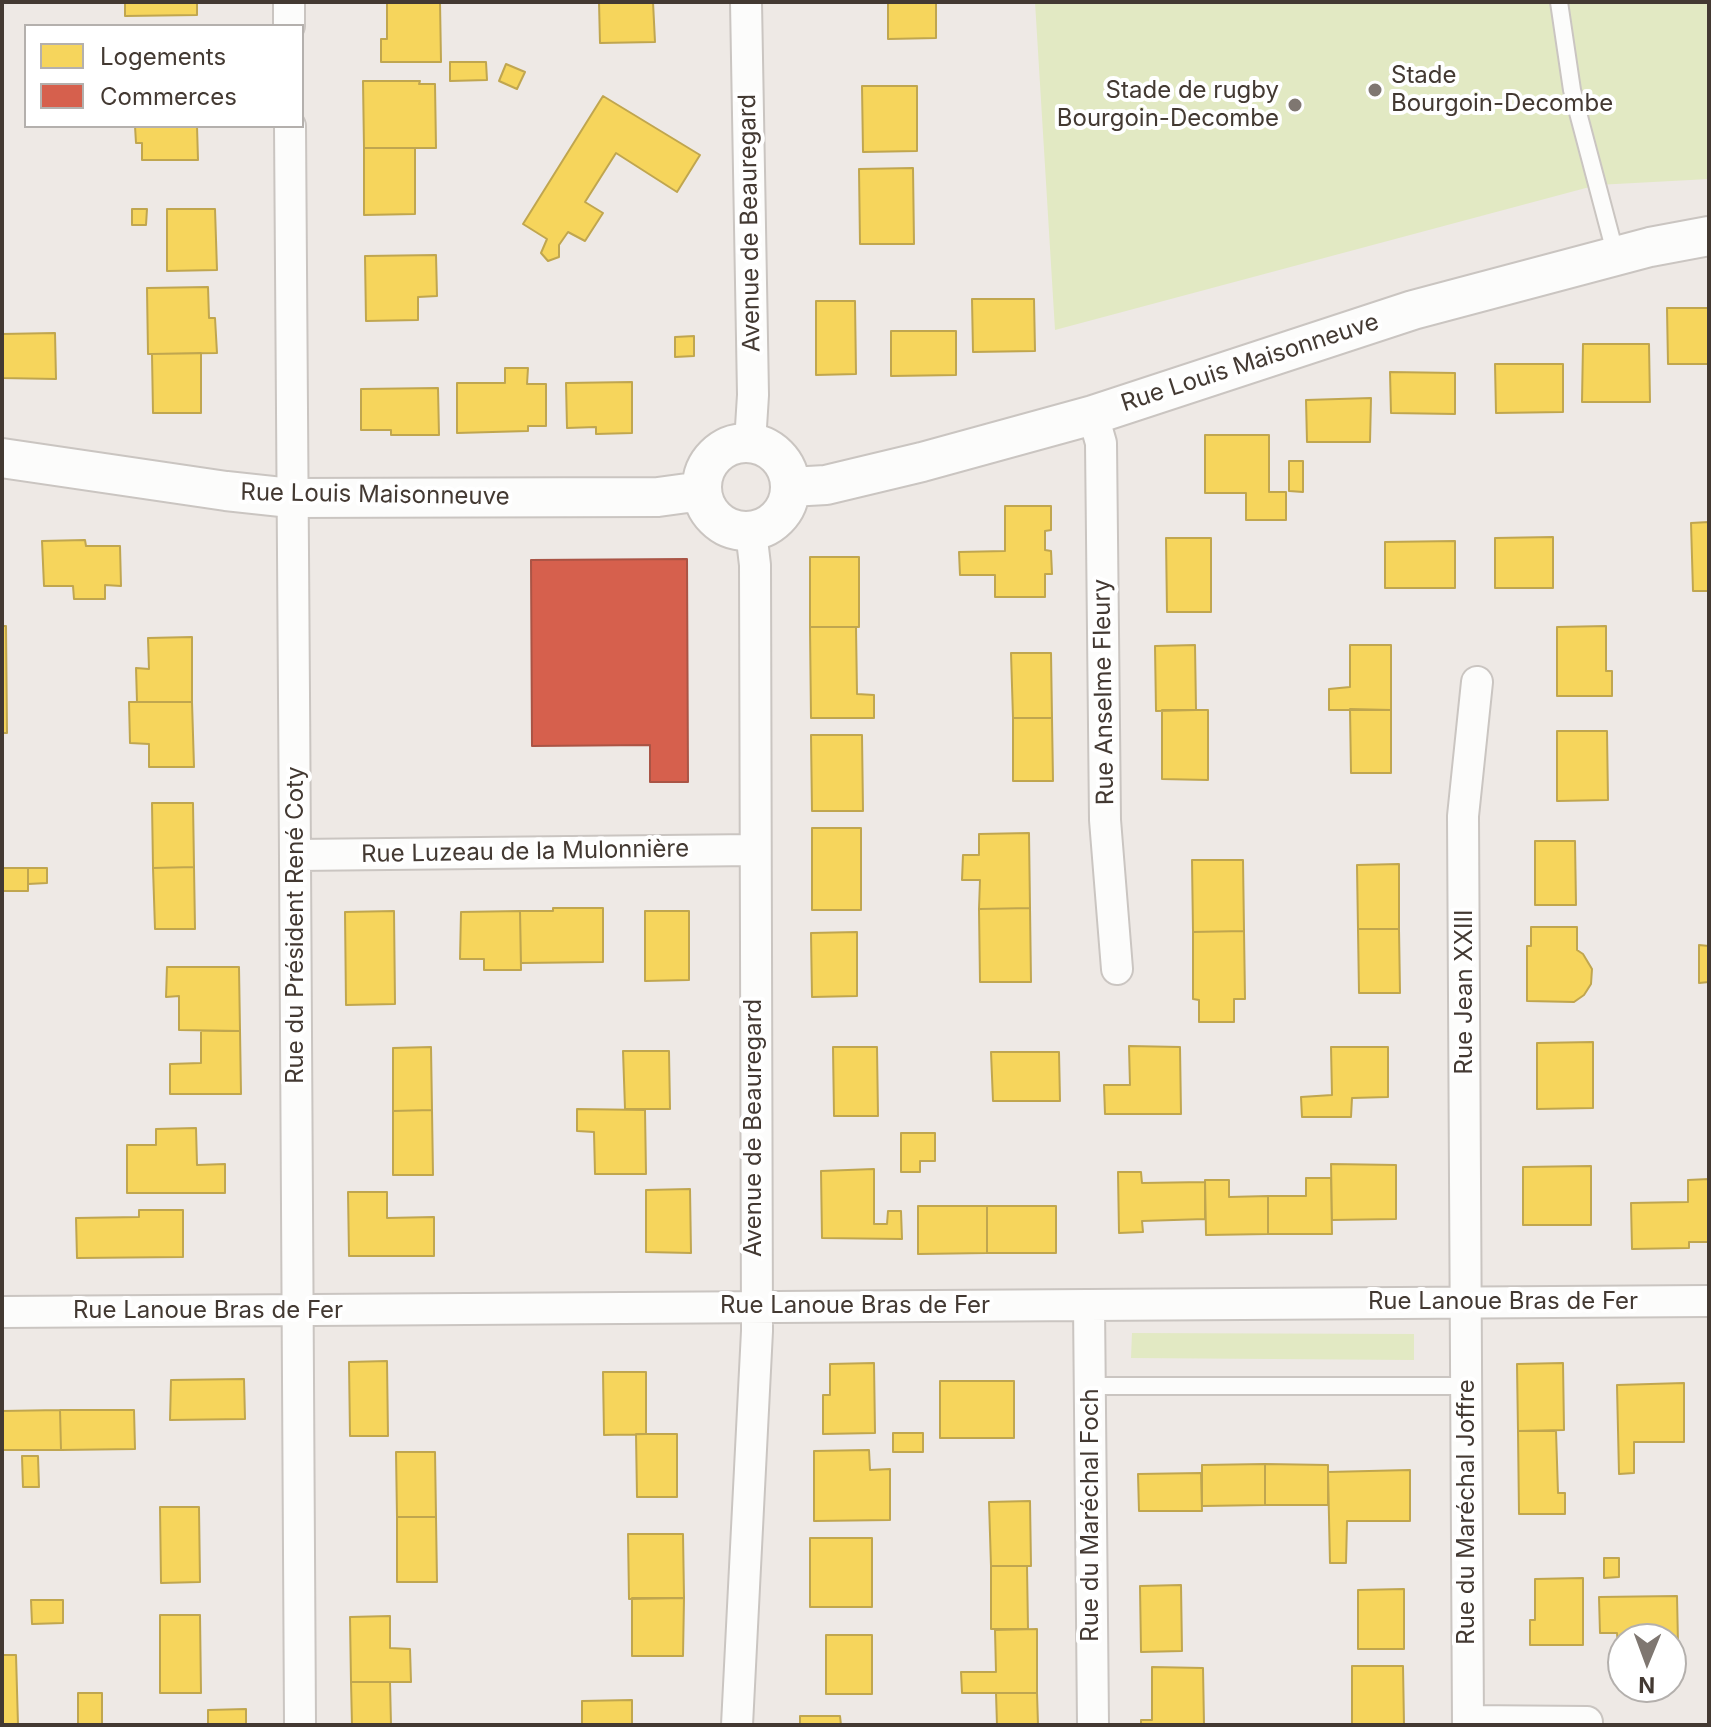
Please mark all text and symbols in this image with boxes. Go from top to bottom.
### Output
legend [24,24,304,128]
text: Logements [100,42,226,71]
place label: Stade Bourgoin-Decombe [1391,62,1613,118]
place label: Stade de rugby Bourgoin-Decombe [1057,77,1279,133]
marker: Stade Bourgoin-Decombe [1366,81,1384,99]
text: Commerces [100,82,237,111]
street label: Avenue de Beauregard [733,94,767,352]
marker: Stade de rugby Bourgoin-Decombe [1286,96,1304,114]
street label: Rue Louis Maisonneuve [1117,308,1383,418]
street label: Rue Louis Maisonneuve [240,478,510,512]
street label: Rue Anselme Fleury [1088,579,1120,805]
street label: Rue du Président René Coty [282,766,310,1084]
street label: Rue Luzeau de la Mulonnière [361,835,689,869]
street label: Rue Jean XXIII [1451,910,1479,1074]
street label: Avenue de Beauregard [740,999,768,1257]
street label: Rue Lanoue Bras de Fer [1368,1288,1638,1316]
street label: Rue Lanoue Bras de Fer [720,1292,990,1320]
street label: Rue Lanoue Bras de Fer [73,1297,343,1325]
street label: Rue du Maréchal Joffre [1453,1379,1481,1645]
street label: Rue du Maréchal Foch [1077,1388,1105,1642]
north arrow [1607,1623,1687,1703]
text: N [1638,1672,1655,1698]

